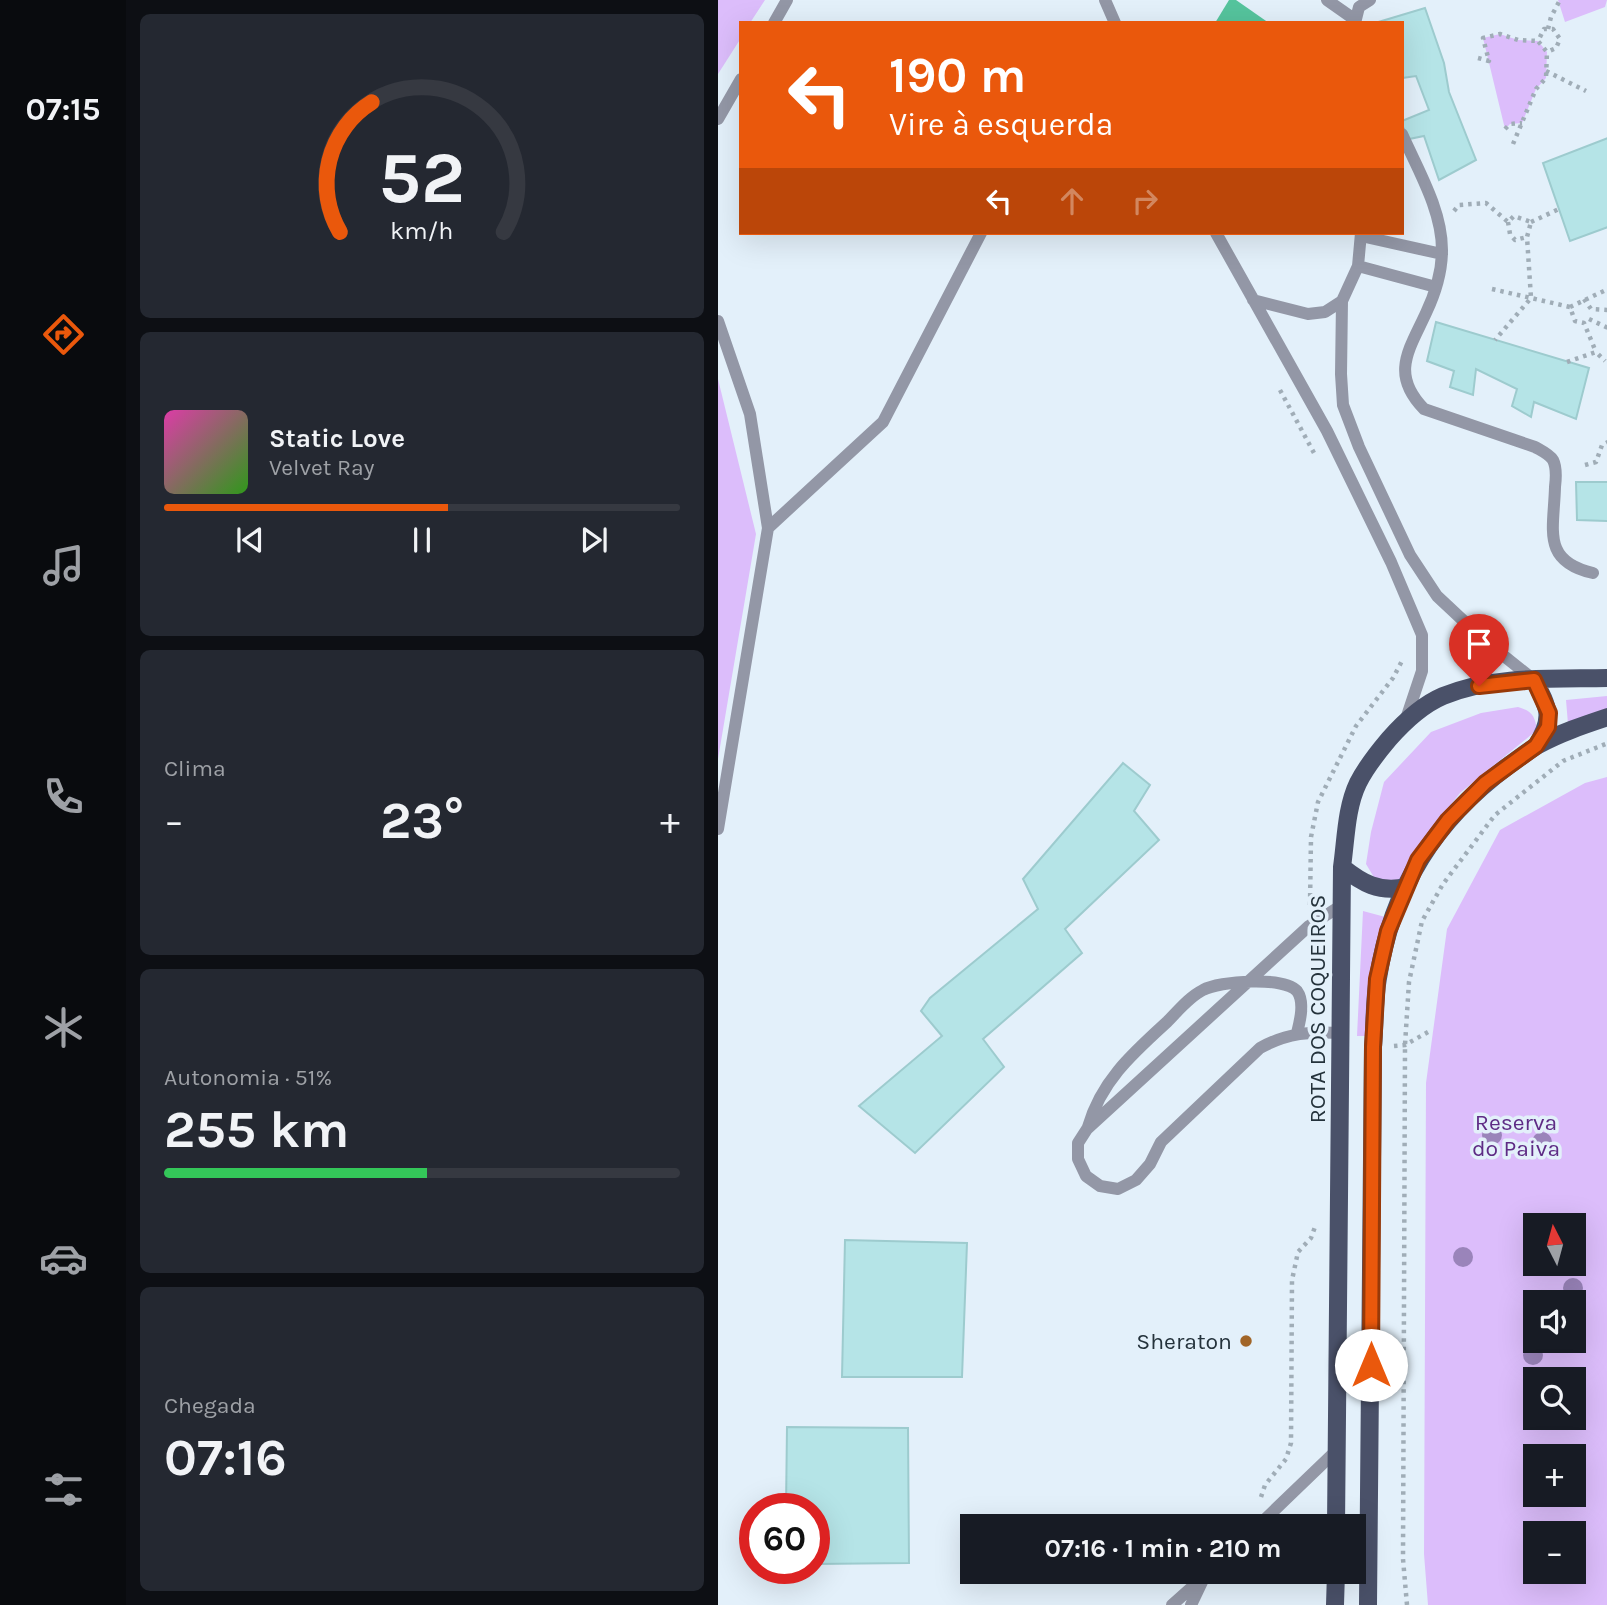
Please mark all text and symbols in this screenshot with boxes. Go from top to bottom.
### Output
text: 190 m [889,47,1026,104]
icon: left [774,49,865,140]
text: 07:15 [26,91,100,128]
text: Vire à esquerda [889,106,1113,143]
text: 52 [379,135,465,220]
icon: left [980,182,1018,220]
icon: ahead [1053,182,1091,220]
icon: right [1126,182,1164,220]
text: km/h [390,216,454,245]
icon: directions [39,310,88,359]
text: Static Love [269,423,405,454]
text: Velvet Ray [269,454,374,481]
icon: previous [231,521,269,559]
icon: pause [403,521,441,559]
icon: next [575,521,613,559]
icon: music [39,541,88,590]
pin [1449,614,1509,686]
icon: arrive [1460,625,1498,663]
text: Clima [164,755,226,782]
icon: phone [39,772,88,821]
text: 23° [380,790,464,851]
text: − [164,799,184,844]
text: + [660,799,680,844]
street label: ROTA DOS COQUEIROS [1304,895,1331,1123]
icon: climate [39,1003,88,1052]
text: Autonomia · 51% [164,1064,332,1091]
text: 255 km [164,1099,349,1160]
park label: Reserva do Paiva [1472,1109,1560,1162]
north arrow [1523,1213,1586,1276]
map controls [1523,1213,1586,1584]
icon: car [39,1234,88,1283]
button: sound [1523,1290,1586,1353]
place label: Sheraton [1136,1328,1232,1355]
position arrow [1334,1328,1408,1402]
marker: Sheraton [1238,1333,1254,1349]
button: search [1523,1367,1586,1430]
text: Chegada [164,1392,256,1419]
text: 07:16 [164,1427,287,1488]
button: + [1523,1444,1586,1507]
icon: filters [39,1465,88,1514]
speed limit sign: 60 [739,1493,830,1584]
button: − [1523,1521,1586,1584]
text: 07:16 · 1 min · 210 m [1045,1533,1281,1564]

